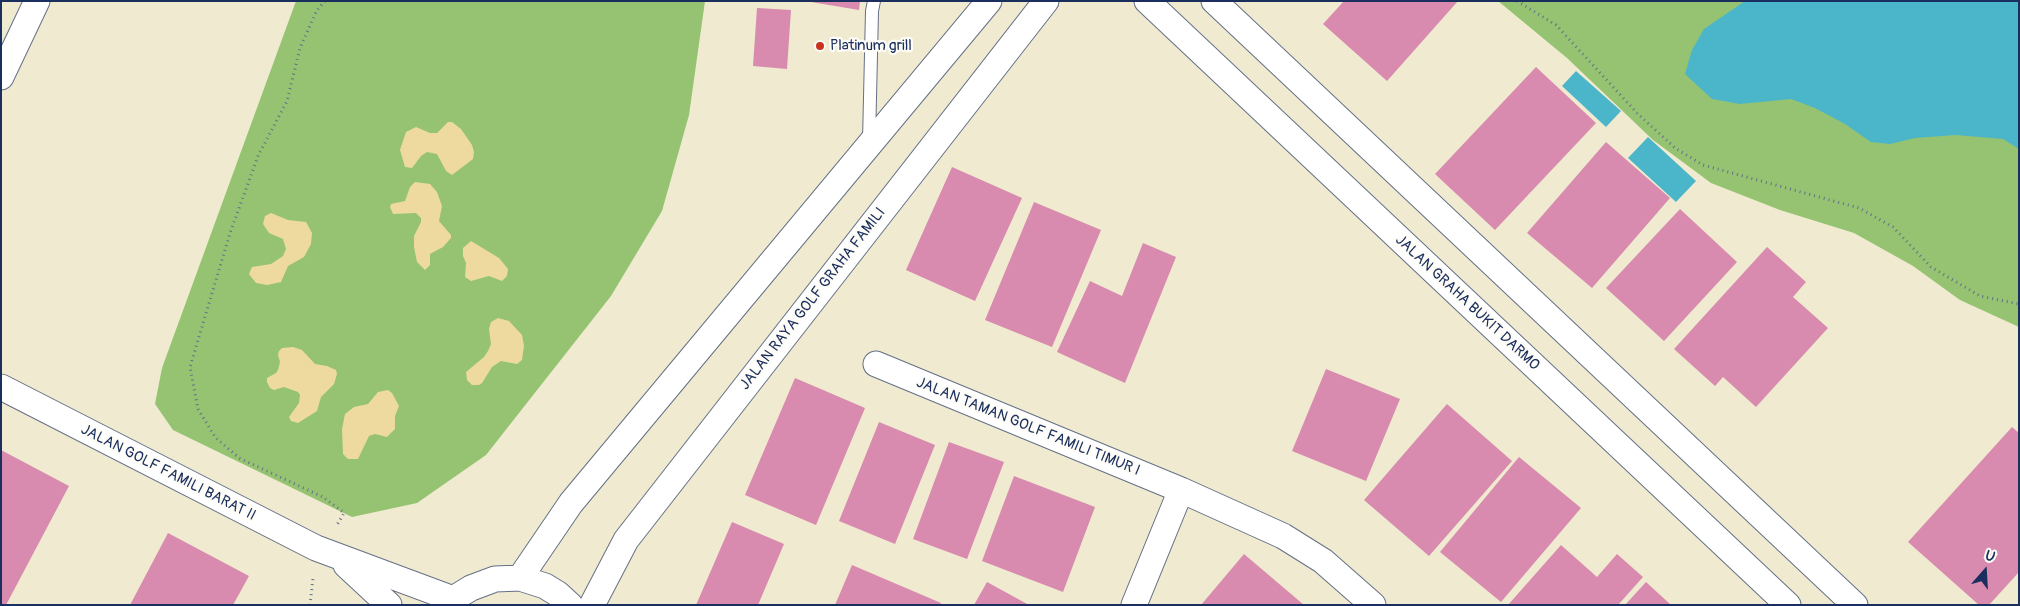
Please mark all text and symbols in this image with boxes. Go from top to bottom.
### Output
place label: Platinum grill [830,37,912,55]
marker: Platinum grill [814,40,826,52]
street label: JALAN RAYA GOLF GRAHA FAMILI [736,204,890,394]
street label: JALAN GRAHA BUKIT DARMO [1391,231,1543,375]
street label: JALAN TAMAN GOLF FAMILI TIMUR I [914,374,1142,480]
street label: JALAN GOLF FAMILI BARAT II [78,421,258,525]
north arrow [1960,546,2010,596]
text: U [1983,547,1997,566]

